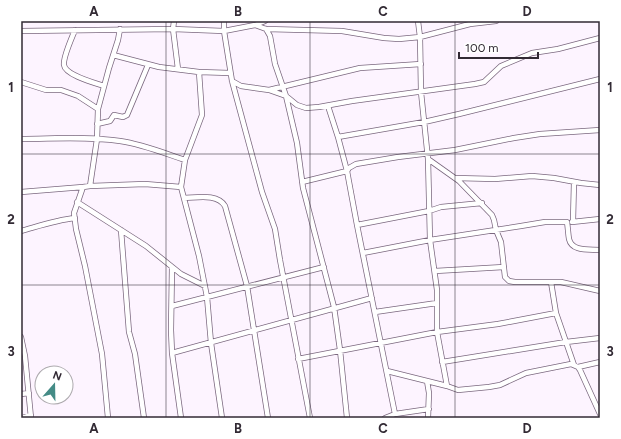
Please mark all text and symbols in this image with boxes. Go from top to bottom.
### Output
text: A [89,4,99,19]
text: B [234,4,242,19]
text: C [378,4,388,19]
text: D [522,4,532,19]
scale bar [459,34,538,60]
text: 100 m [465,41,499,55]
text: 1 [8,80,14,95]
text: 1 [607,80,613,95]
text: 2 [7,212,15,227]
text: 2 [606,212,614,227]
text: 3 [7,344,15,359]
text: 3 [606,344,614,359]
north arrow [34,365,74,405]
text: N [51,369,63,384]
text: A [89,421,99,436]
text: B [234,421,242,436]
text: C [378,421,388,436]
text: D [522,421,532,436]

